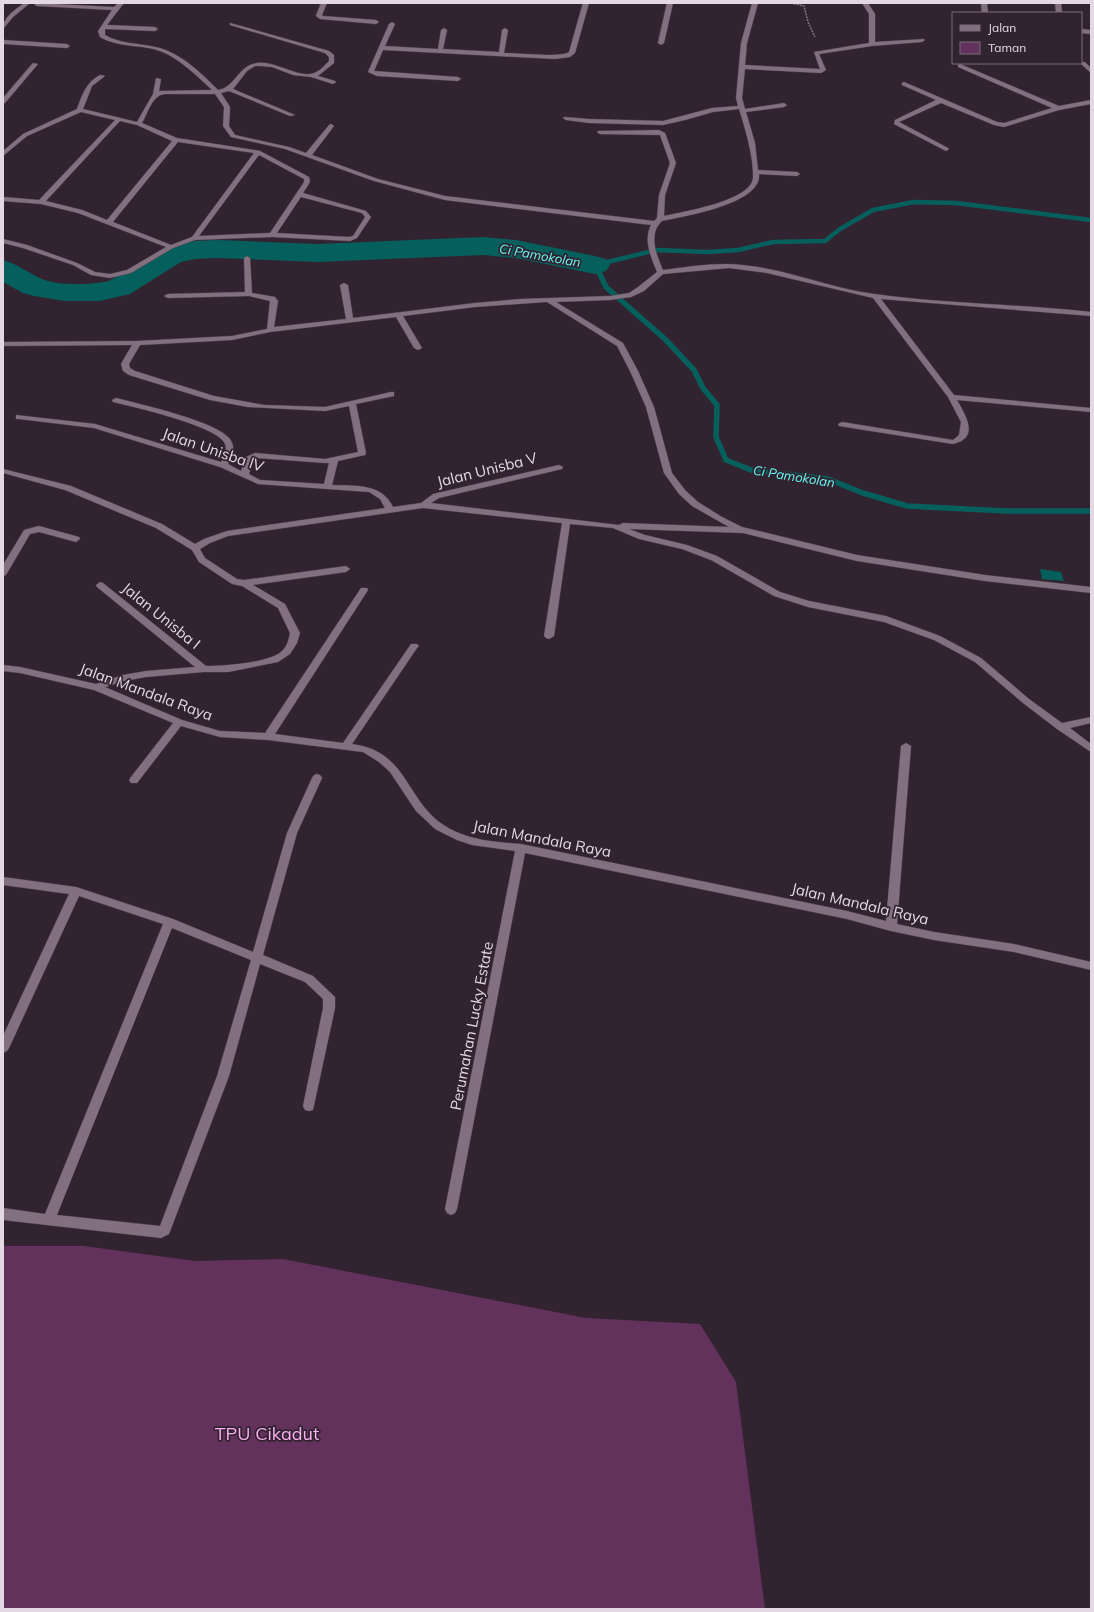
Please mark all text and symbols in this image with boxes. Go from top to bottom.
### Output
legend [952,12,1082,64]
text: Jalan [988,20,1016,35]
text: Taman [988,40,1026,55]
water label: Ci Pamokolan [498,240,582,270]
street label: Jalan Unisba lV [160,423,267,476]
street label: Jalan Unisba V [435,448,539,491]
water label: Ci Pamokolan [752,462,836,490]
street label: Jalan Unisba I [118,578,205,653]
street label: Jalan Mandala Raya [77,659,215,724]
street label: Jalan Mandala Raya [471,816,613,861]
street label: Jalan Mandala Raya [790,878,931,929]
street label: Perumahan Lucky Estate [446,940,497,1112]
park label: TPU Cikadut [215,1422,319,1445]

